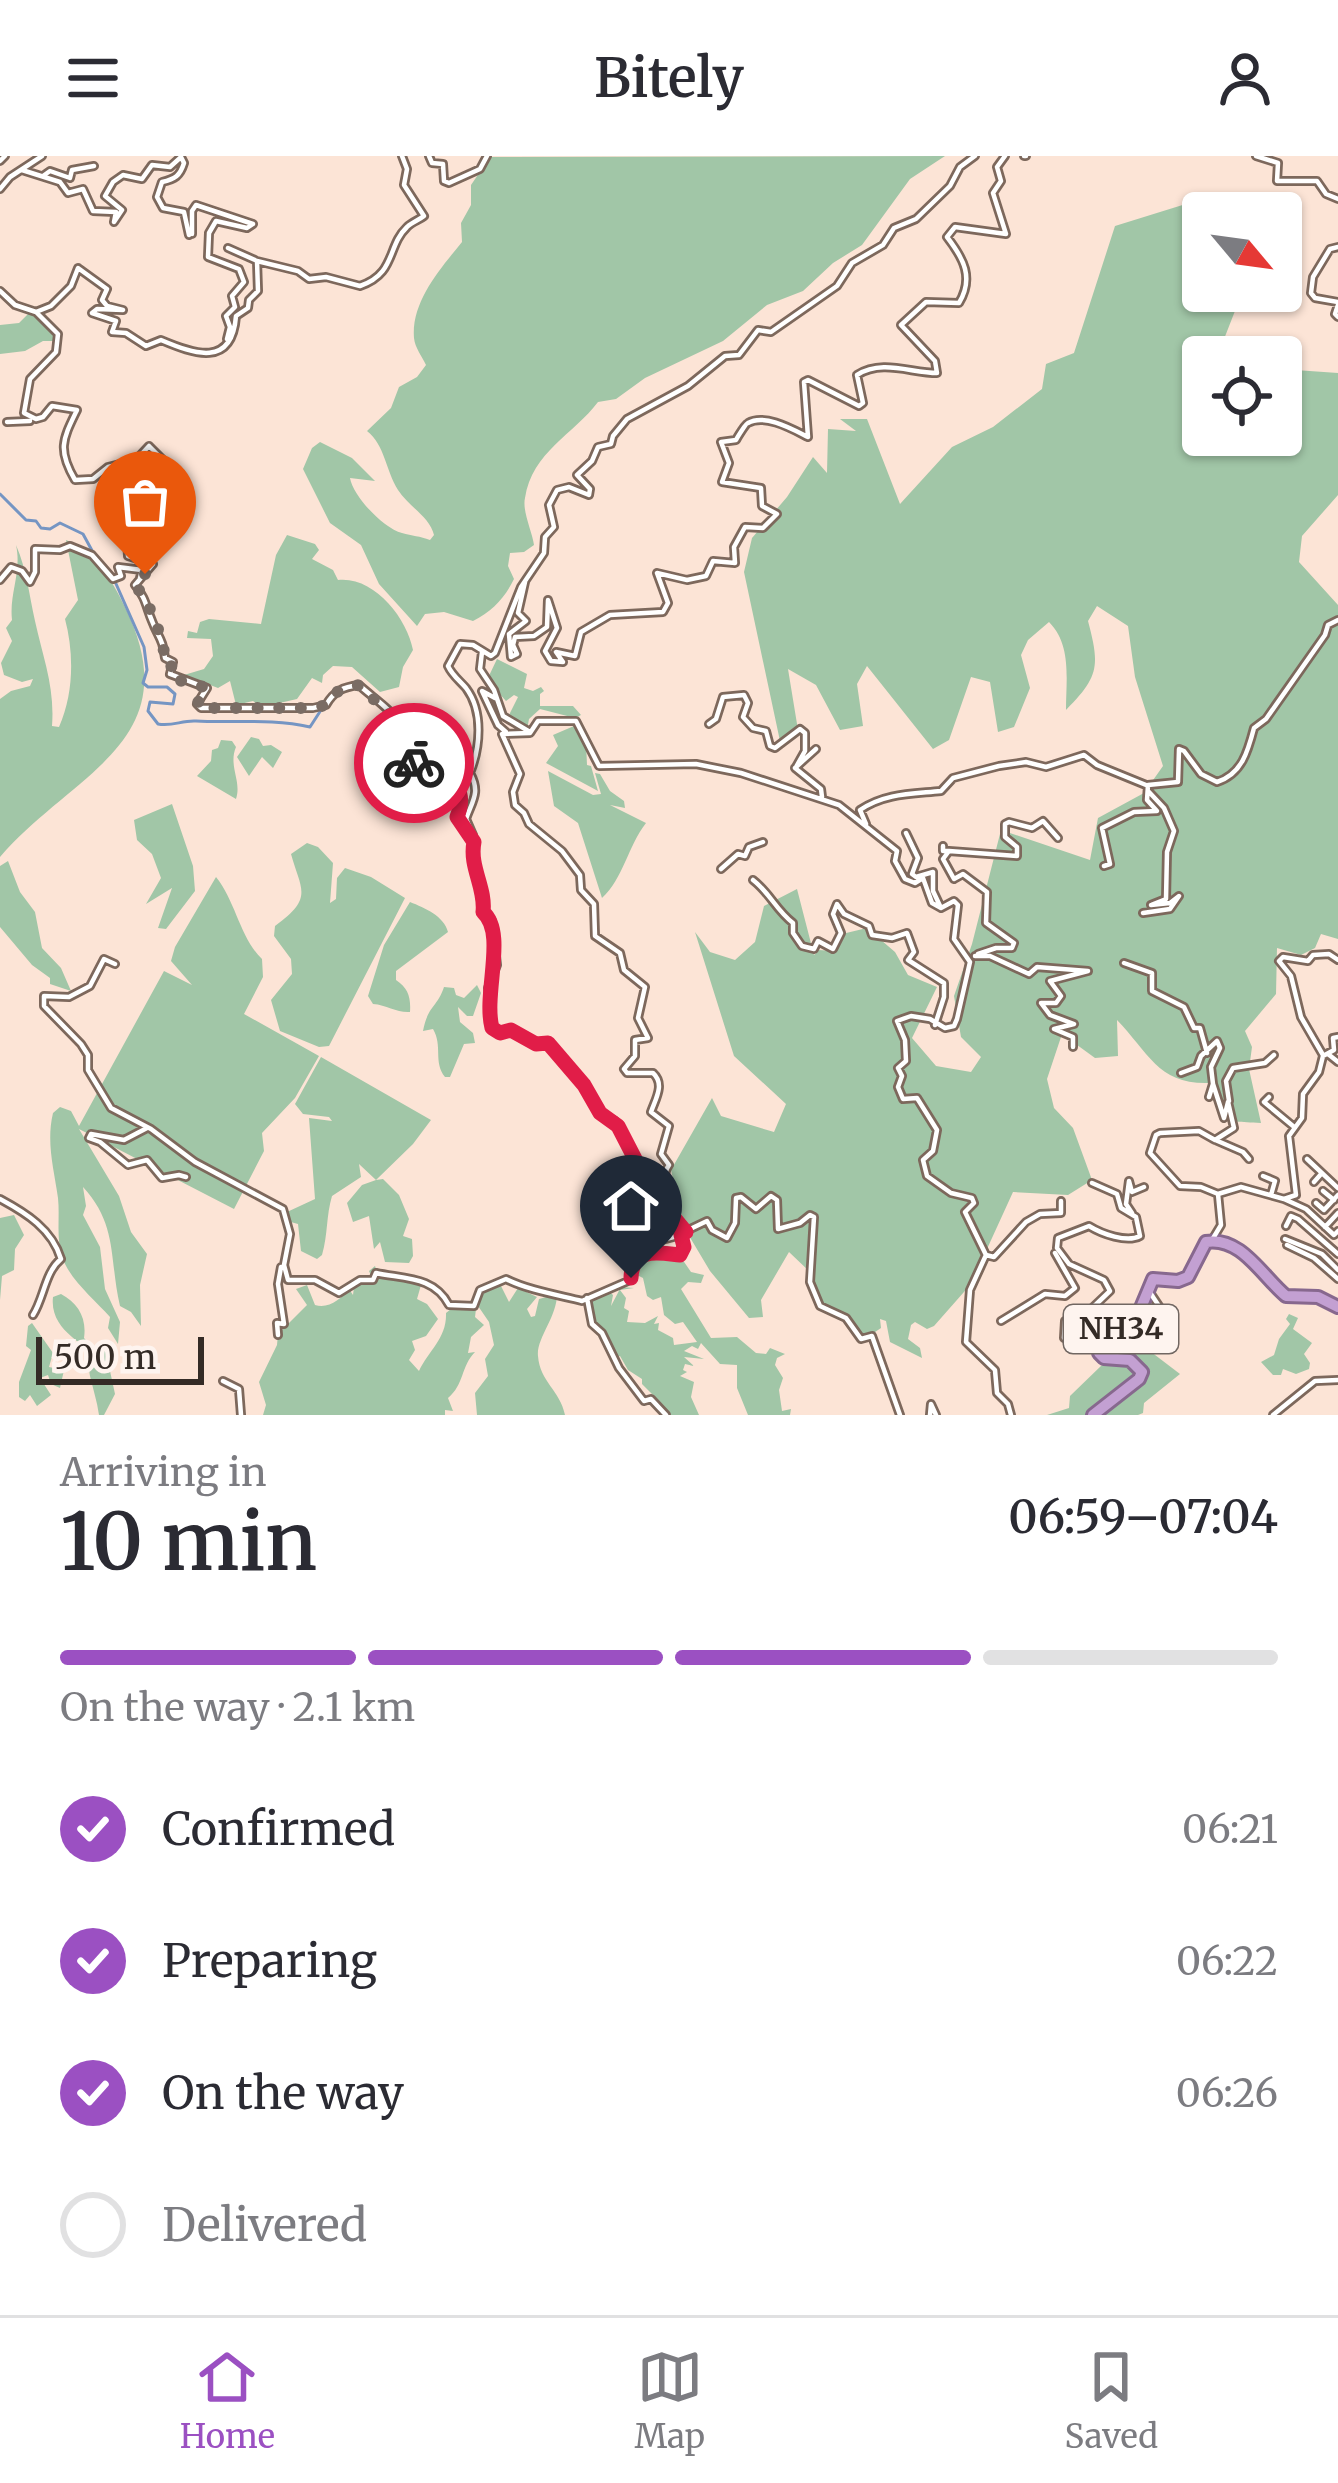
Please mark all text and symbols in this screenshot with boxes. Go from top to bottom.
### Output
text: Bitely [594,44,744,112]
icon: menu [60,45,126,111]
icon: person [1212,45,1278,111]
north arrow [1182,192,1302,312]
map controls [1182,192,1302,456]
button: locate [1182,336,1302,456]
pin [94,451,196,574]
icon: bag [112,469,178,535]
courier [354,703,474,823]
icon: bike [381,730,447,796]
pin [580,1155,682,1278]
icon: home [598,1173,664,1239]
road number: NH34 [1064,1305,1178,1353]
scale bar [36,1331,204,1384]
text: 500 m [54,1337,156,1378]
text: Arriving in [60,1448,267,1497]
text: 06:59–07:04 [1008,1489,1278,1545]
text: 10 min [60,1493,317,1591]
text: On the way · 2.1 km [60,1683,415,1732]
icon: check [60,1796,126,1862]
text: Confirmed [162,1801,395,1857]
text: 06:21 [1182,1805,1278,1854]
icon: check [60,1928,126,1994]
text: Preparing [162,1933,377,1989]
text: 06:22 [1176,1937,1278,1986]
icon: check [60,2060,126,2126]
text: On the way [162,2065,404,2121]
text: 06:26 [1176,2069,1278,2118]
text: Delivered [162,2197,367,2253]
tab: Home [180,2344,275,2457]
tab: Map [635,2344,705,2457]
tab: Saved [1065,2344,1158,2457]

